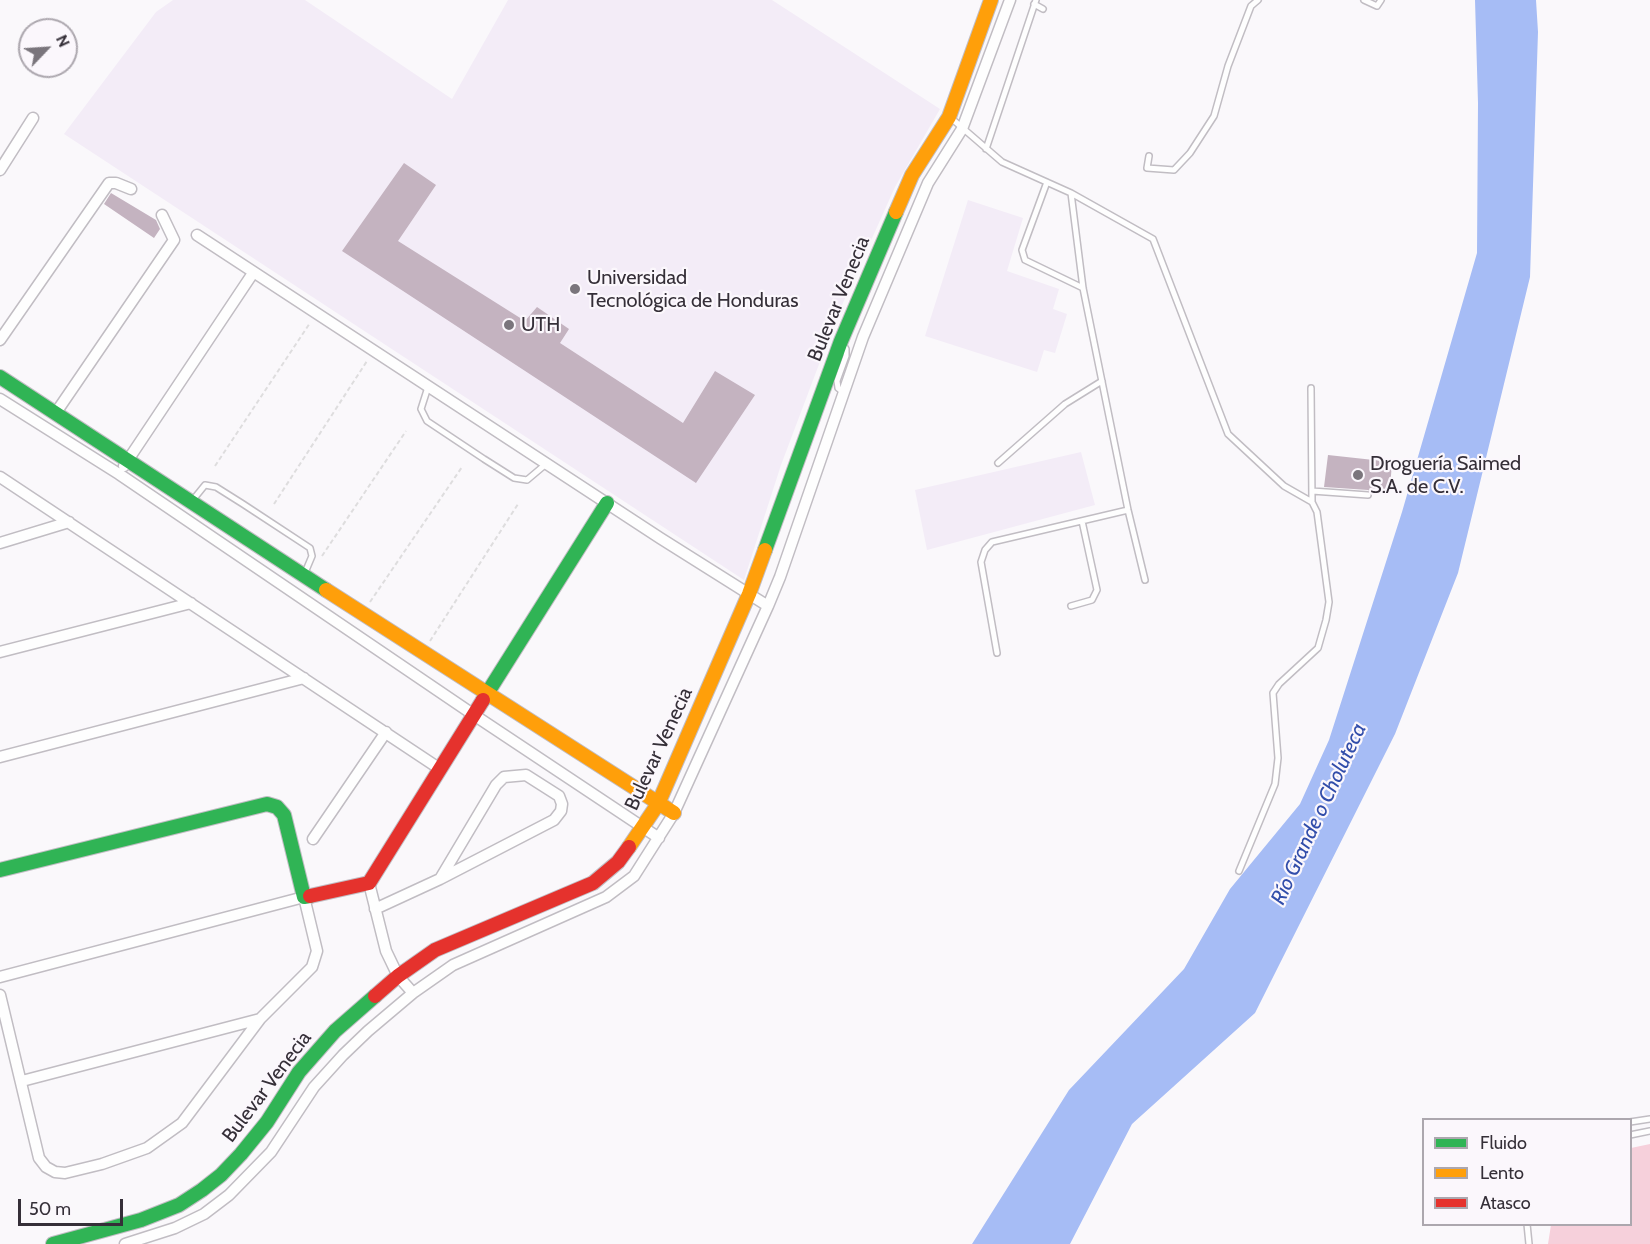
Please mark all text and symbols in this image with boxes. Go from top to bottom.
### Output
north arrow [18,18,78,78]
text: N [52,32,74,50]
street label: Bulevar Venecia [803,233,875,365]
place label: Universidad Tecnológica de Honduras [587,266,798,313]
marker: Universidad Tecnológica de Honduras [568,282,582,296]
place label: UTH [521,313,560,337]
marker: UTH [502,318,516,332]
place label: Droguería Saimed S.A. de C.V. [1370,452,1521,499]
marker: Droguería Saimed S.A. de C.V. [1351,468,1365,482]
street label: Bulevar Venecia [620,684,698,814]
water label: Río Grande o Choluteca [1266,719,1372,909]
street label: Bulevar Venecia [217,1027,317,1147]
legend [1422,1118,1632,1226]
text: Fluido [1480,1132,1527,1154]
text: Lento [1480,1162,1524,1184]
scale bar [21,1187,126,1225]
text: Atasco [1480,1192,1531,1214]
text: 50 m [29,1198,71,1220]

